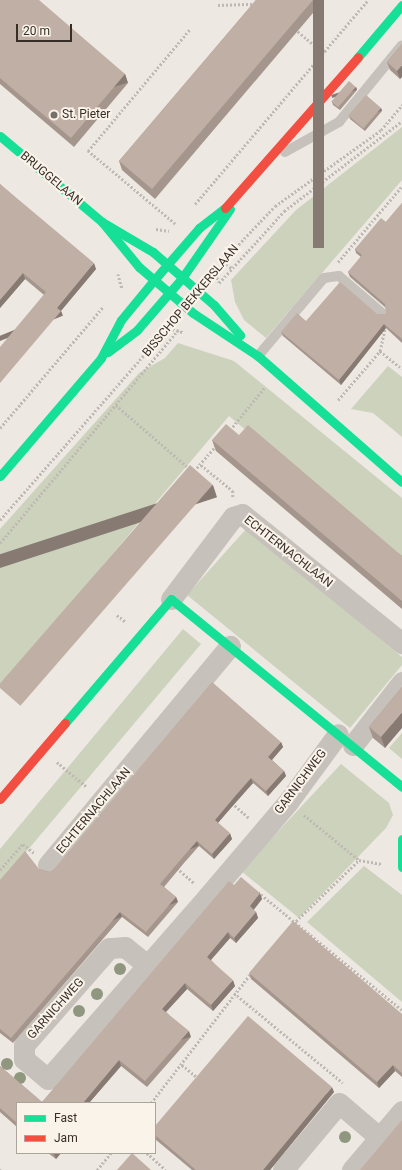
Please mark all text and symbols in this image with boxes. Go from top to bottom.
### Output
scale bar [18,16,74,42]
text: 20 m [23,24,50,38]
place label: St. Pieter [62,108,110,122]
marker: St. Pieter [49,110,59,120]
street label: BRUGGELAAN [17,149,85,209]
street label: BISSCHOP BEKKERSLAAN [140,242,242,360]
street label: ECHTERNACHLAAN [241,513,335,591]
street label: GARNICHWEG [272,747,330,817]
street label: ECHTERNACHLAAN [54,765,134,857]
street label: GARNICHWEG [25,975,87,1043]
legend [16,1102,156,1154]
text: Fast [54,1111,77,1125]
text: Jam [54,1131,78,1145]

